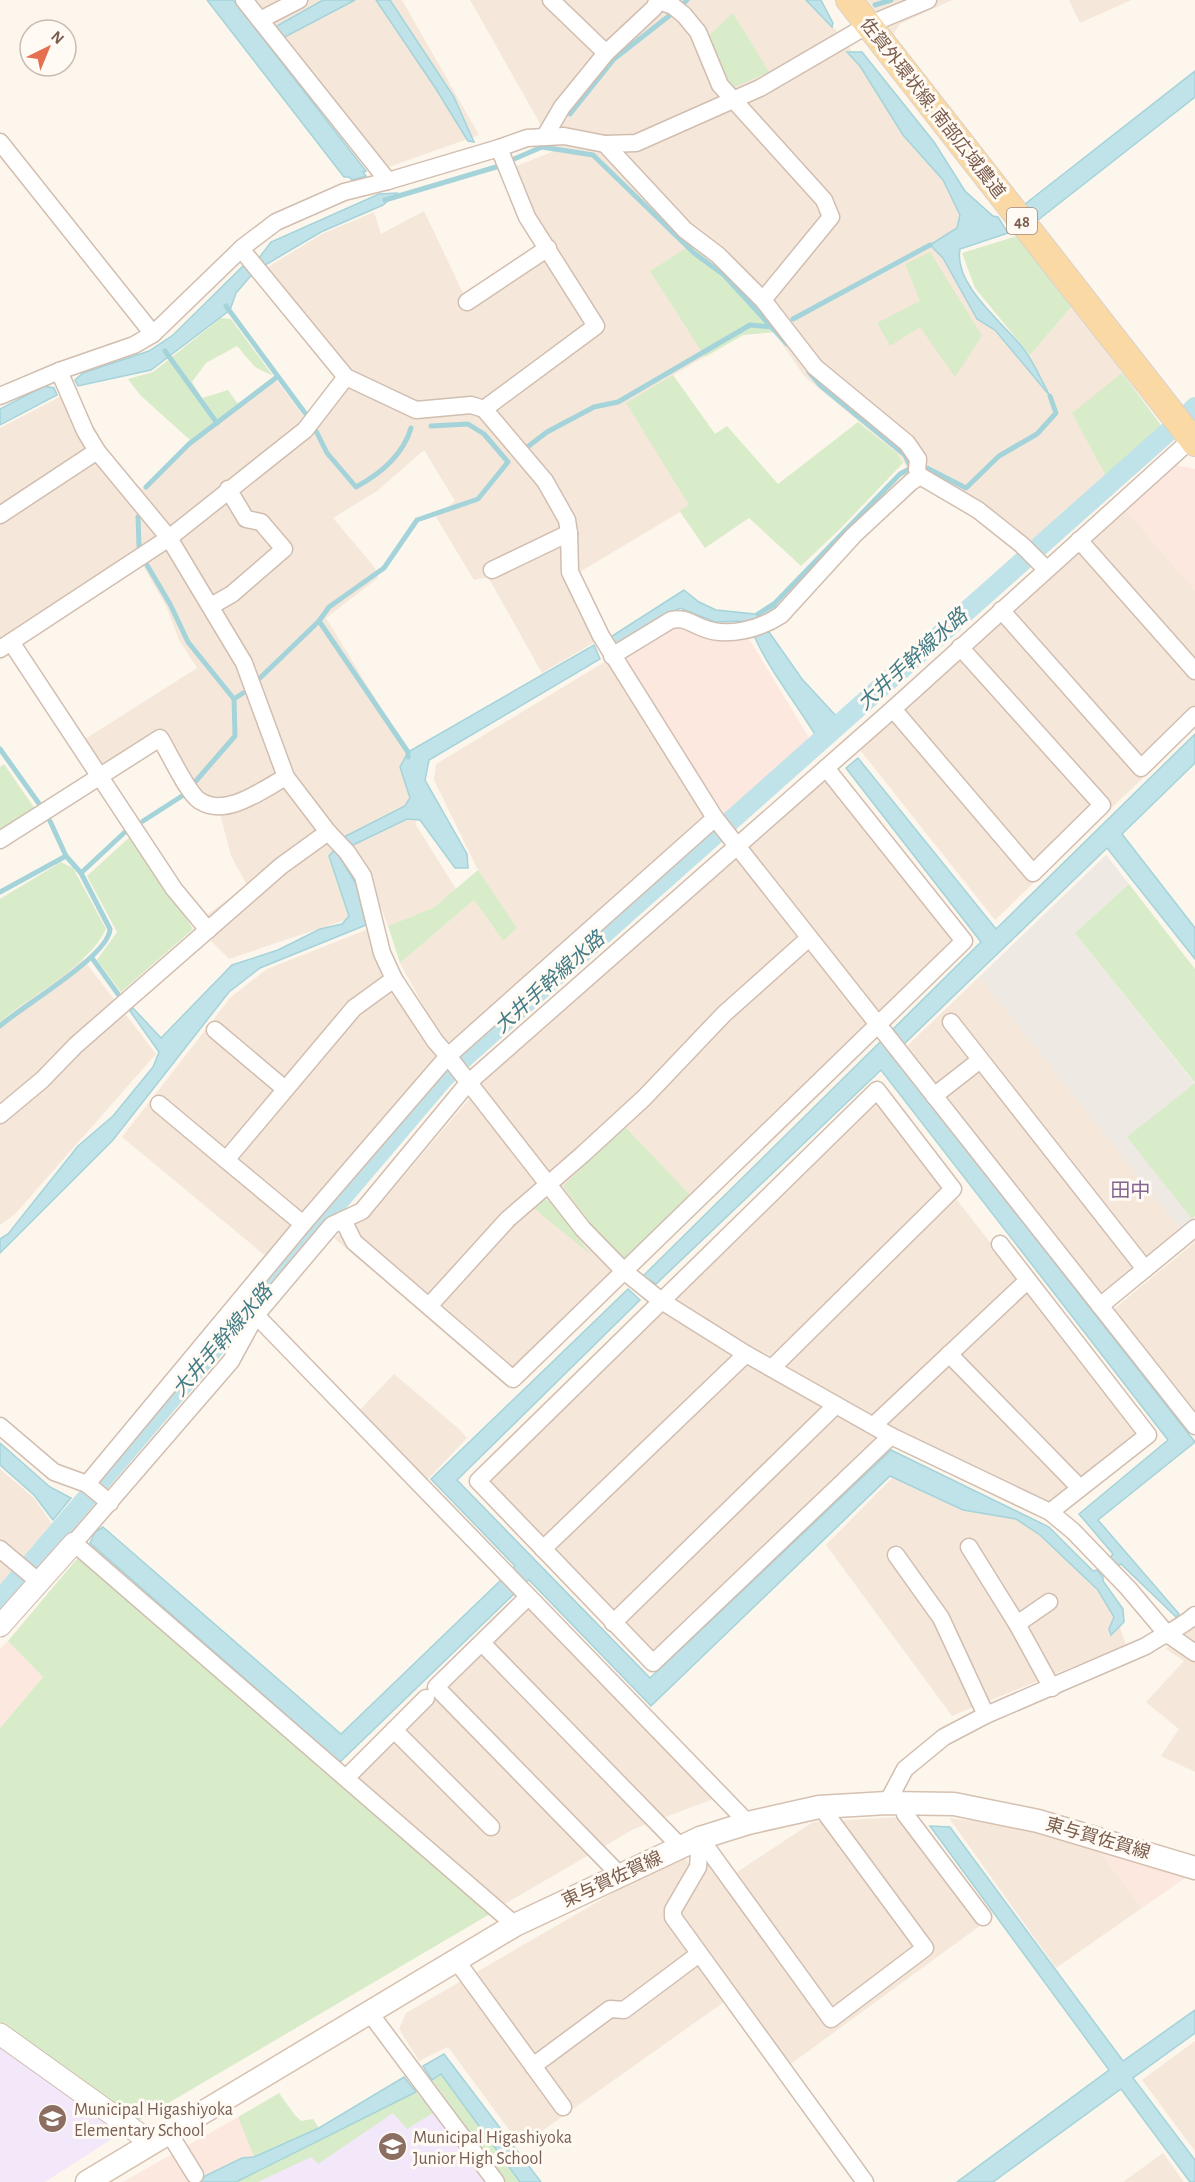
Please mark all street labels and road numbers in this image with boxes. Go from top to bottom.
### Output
street label: 佐賀外環状線; 南部広域農道 [856,14,1010,202]
road number: 48 [1007,208,1037,234]
street label: 東与賀佐賀線 [1043,1814,1153,1862]
street label: 東与賀佐賀線 [559,1847,665,1911]

